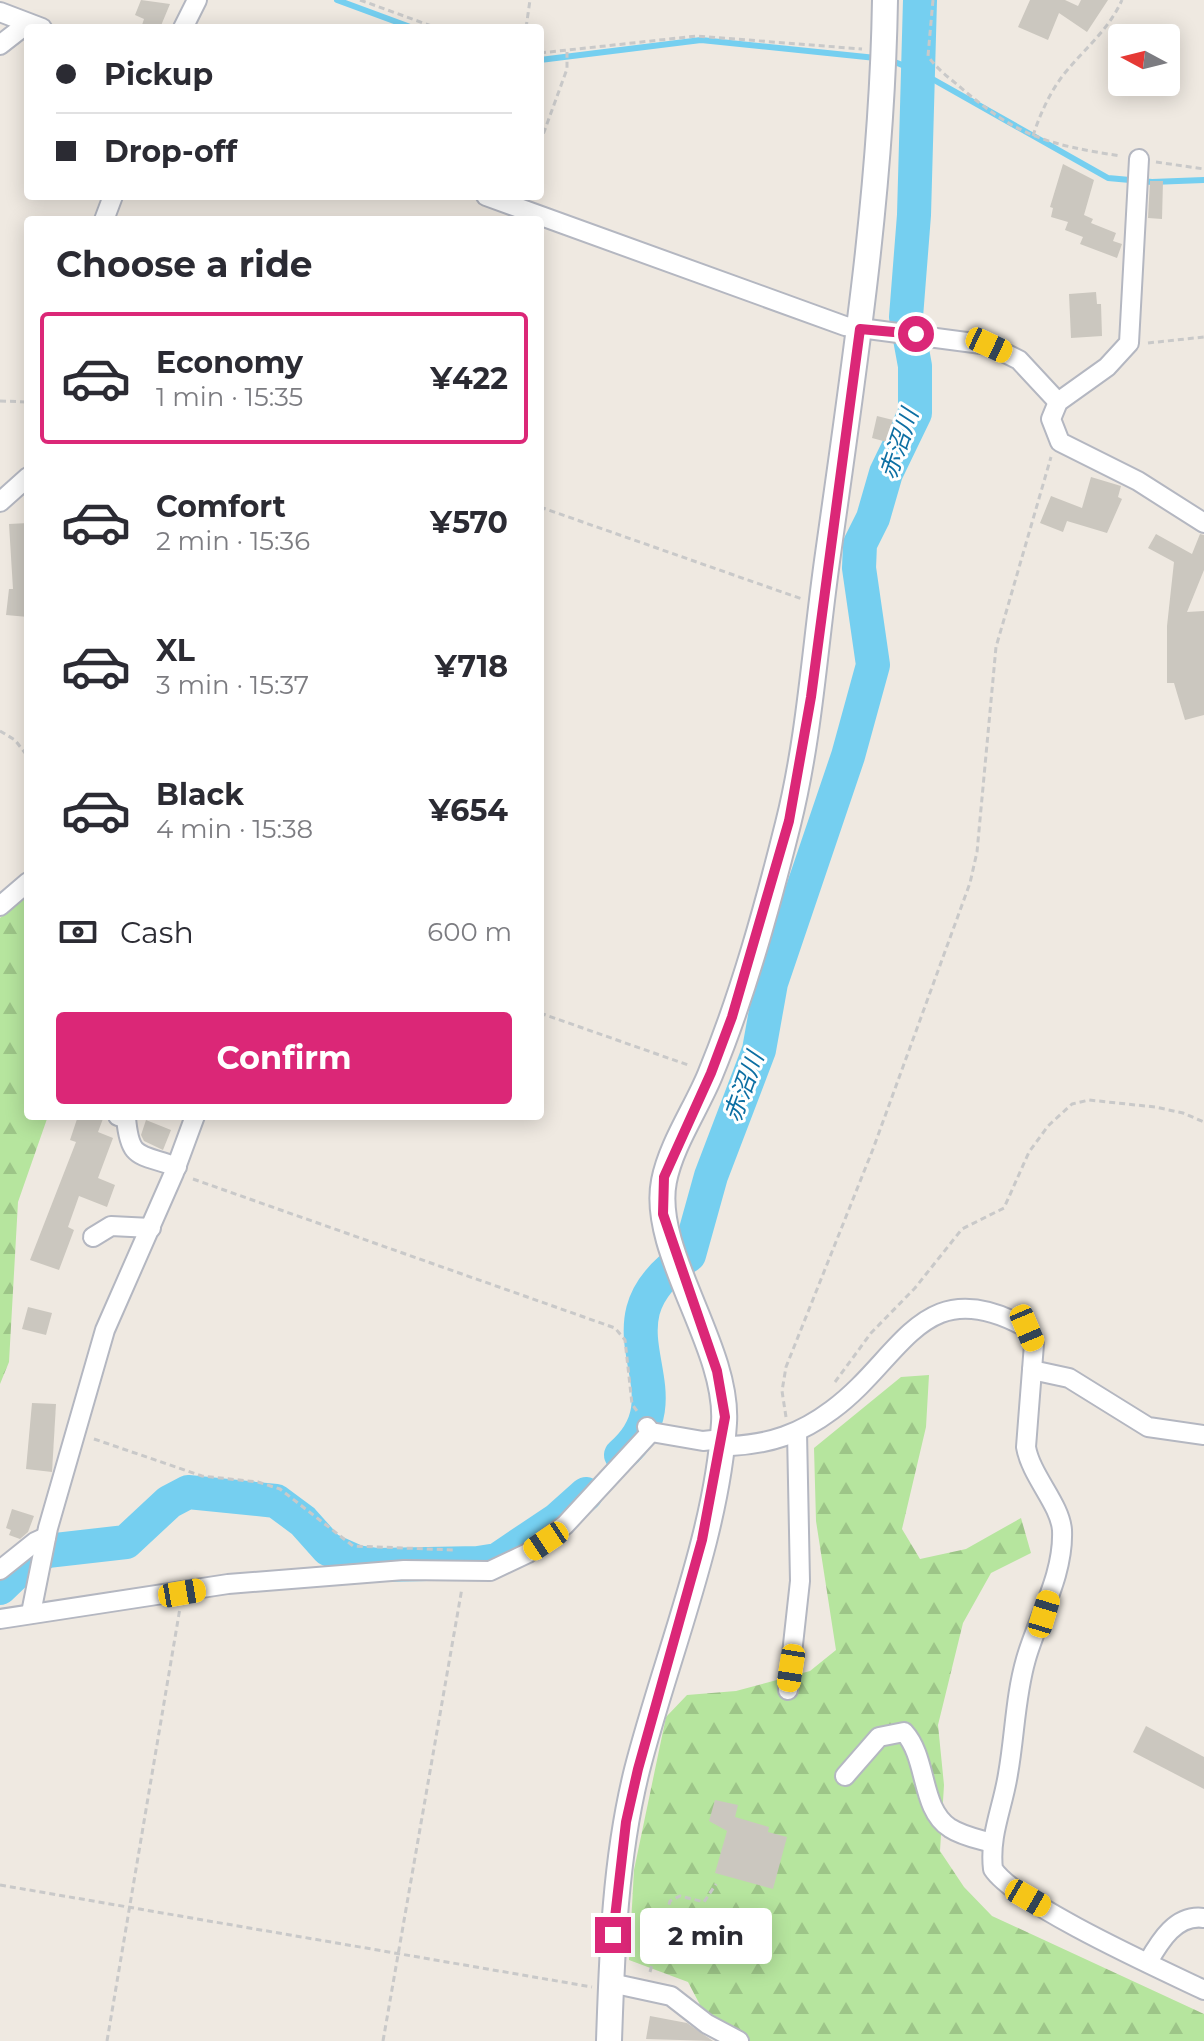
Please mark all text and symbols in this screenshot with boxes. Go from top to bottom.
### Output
north arrow [1108,24,1180,96]
map controls [1108,24,1180,96]
text: Pickup [104,56,213,93]
text: Drop-off [104,133,237,170]
text: Choose a ride [56,242,313,286]
route start [898,316,934,352]
car [962,324,1016,366]
icon: car [60,342,132,414]
text: Economy [156,344,303,381]
text: ¥422 [430,360,508,397]
text: 1 min · 15:35 [156,381,303,413]
water label: 赤沼川 [873,402,925,483]
icon: car [60,486,132,558]
text: Comfort [156,488,286,525]
text: ¥570 [430,504,508,541]
text: 2 min · 15:36 [156,525,310,557]
icon: car [60,630,132,702]
text: XL [156,632,195,669]
text: ¥718 [435,648,508,685]
text: 3 min · 15:37 [156,669,309,701]
icon: car [60,774,132,846]
text: Black [156,776,244,813]
text: ¥654 [429,792,508,829]
text: 4 min · 15:38 [156,813,313,845]
icon: cash [56,910,100,954]
text: Cash [120,914,194,951]
text: 600 m [427,916,512,948]
button: Confirm [56,1012,512,1104]
water label: 赤沼川 [718,1045,770,1126]
car [1007,1301,1047,1355]
car [519,1518,573,1564]
car [156,1577,208,1609]
car [1026,1588,1062,1640]
car [775,1642,807,1694]
car [1001,1876,1055,1920]
callout: 2 min [641,1907,773,1963]
route end [595,1917,631,1953]
text: 2 min [668,1920,744,1952]

